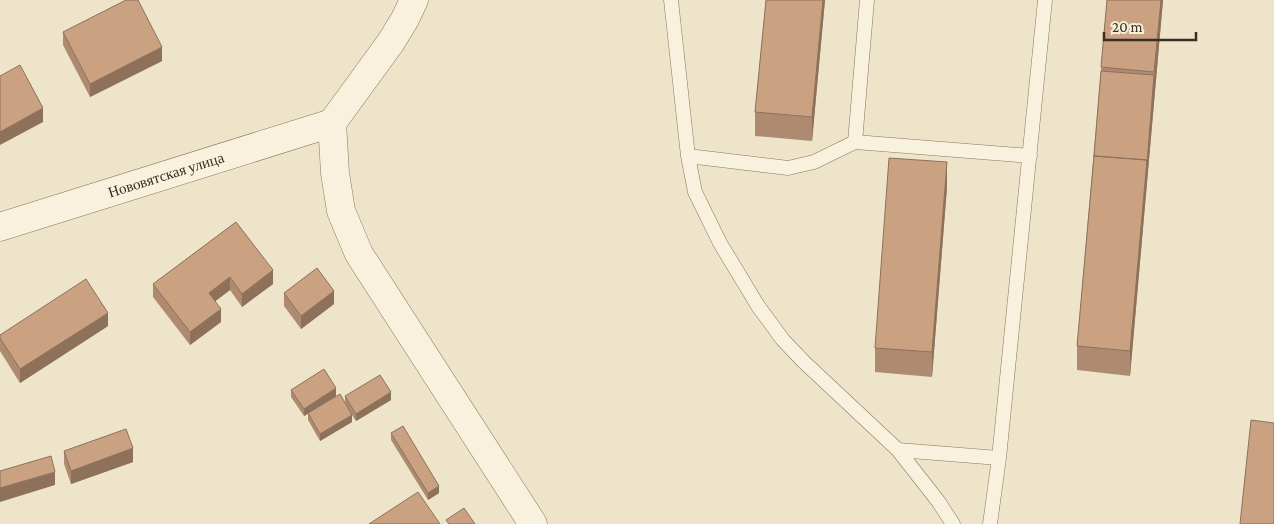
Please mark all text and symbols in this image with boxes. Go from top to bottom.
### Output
scale bar [1104,10,1196,42]
text: 20 m [1112,19,1143,35]
street label: Нововятская улица [106,149,226,201]

